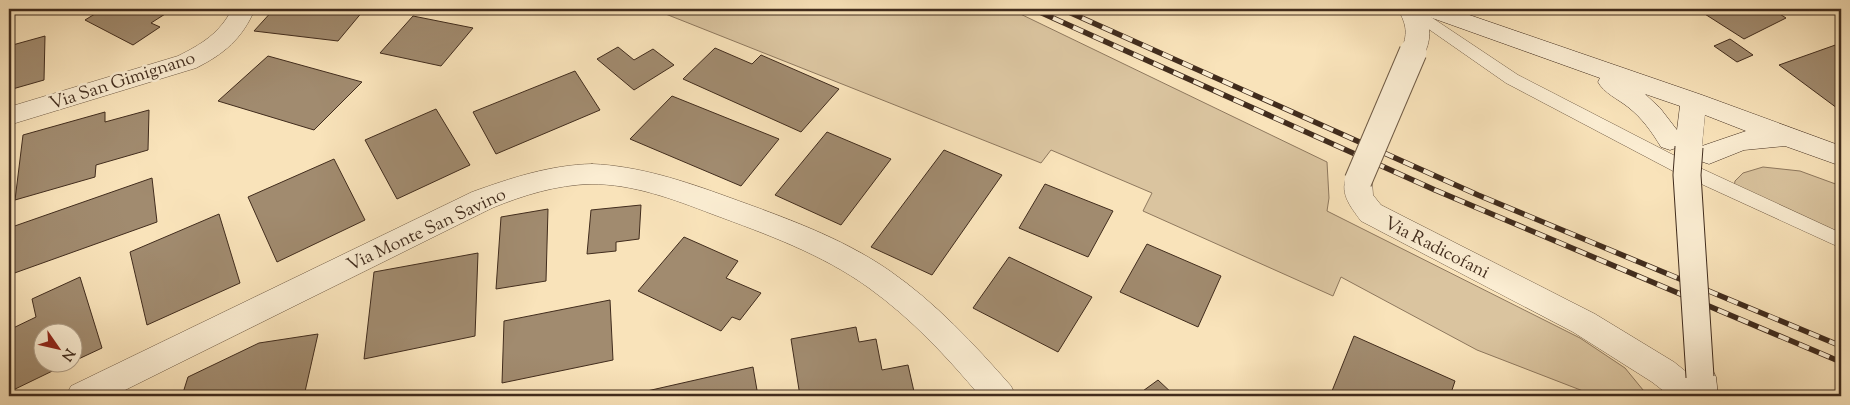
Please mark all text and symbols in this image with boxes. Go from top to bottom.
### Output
street label: Via San Gimignano [46,46,199,118]
street label: Via Monte San Savino [343,182,511,279]
street label: Via Radicofani [1379,211,1493,286]
north arrow [32,322,82,372]
text: N [56,344,79,364]

